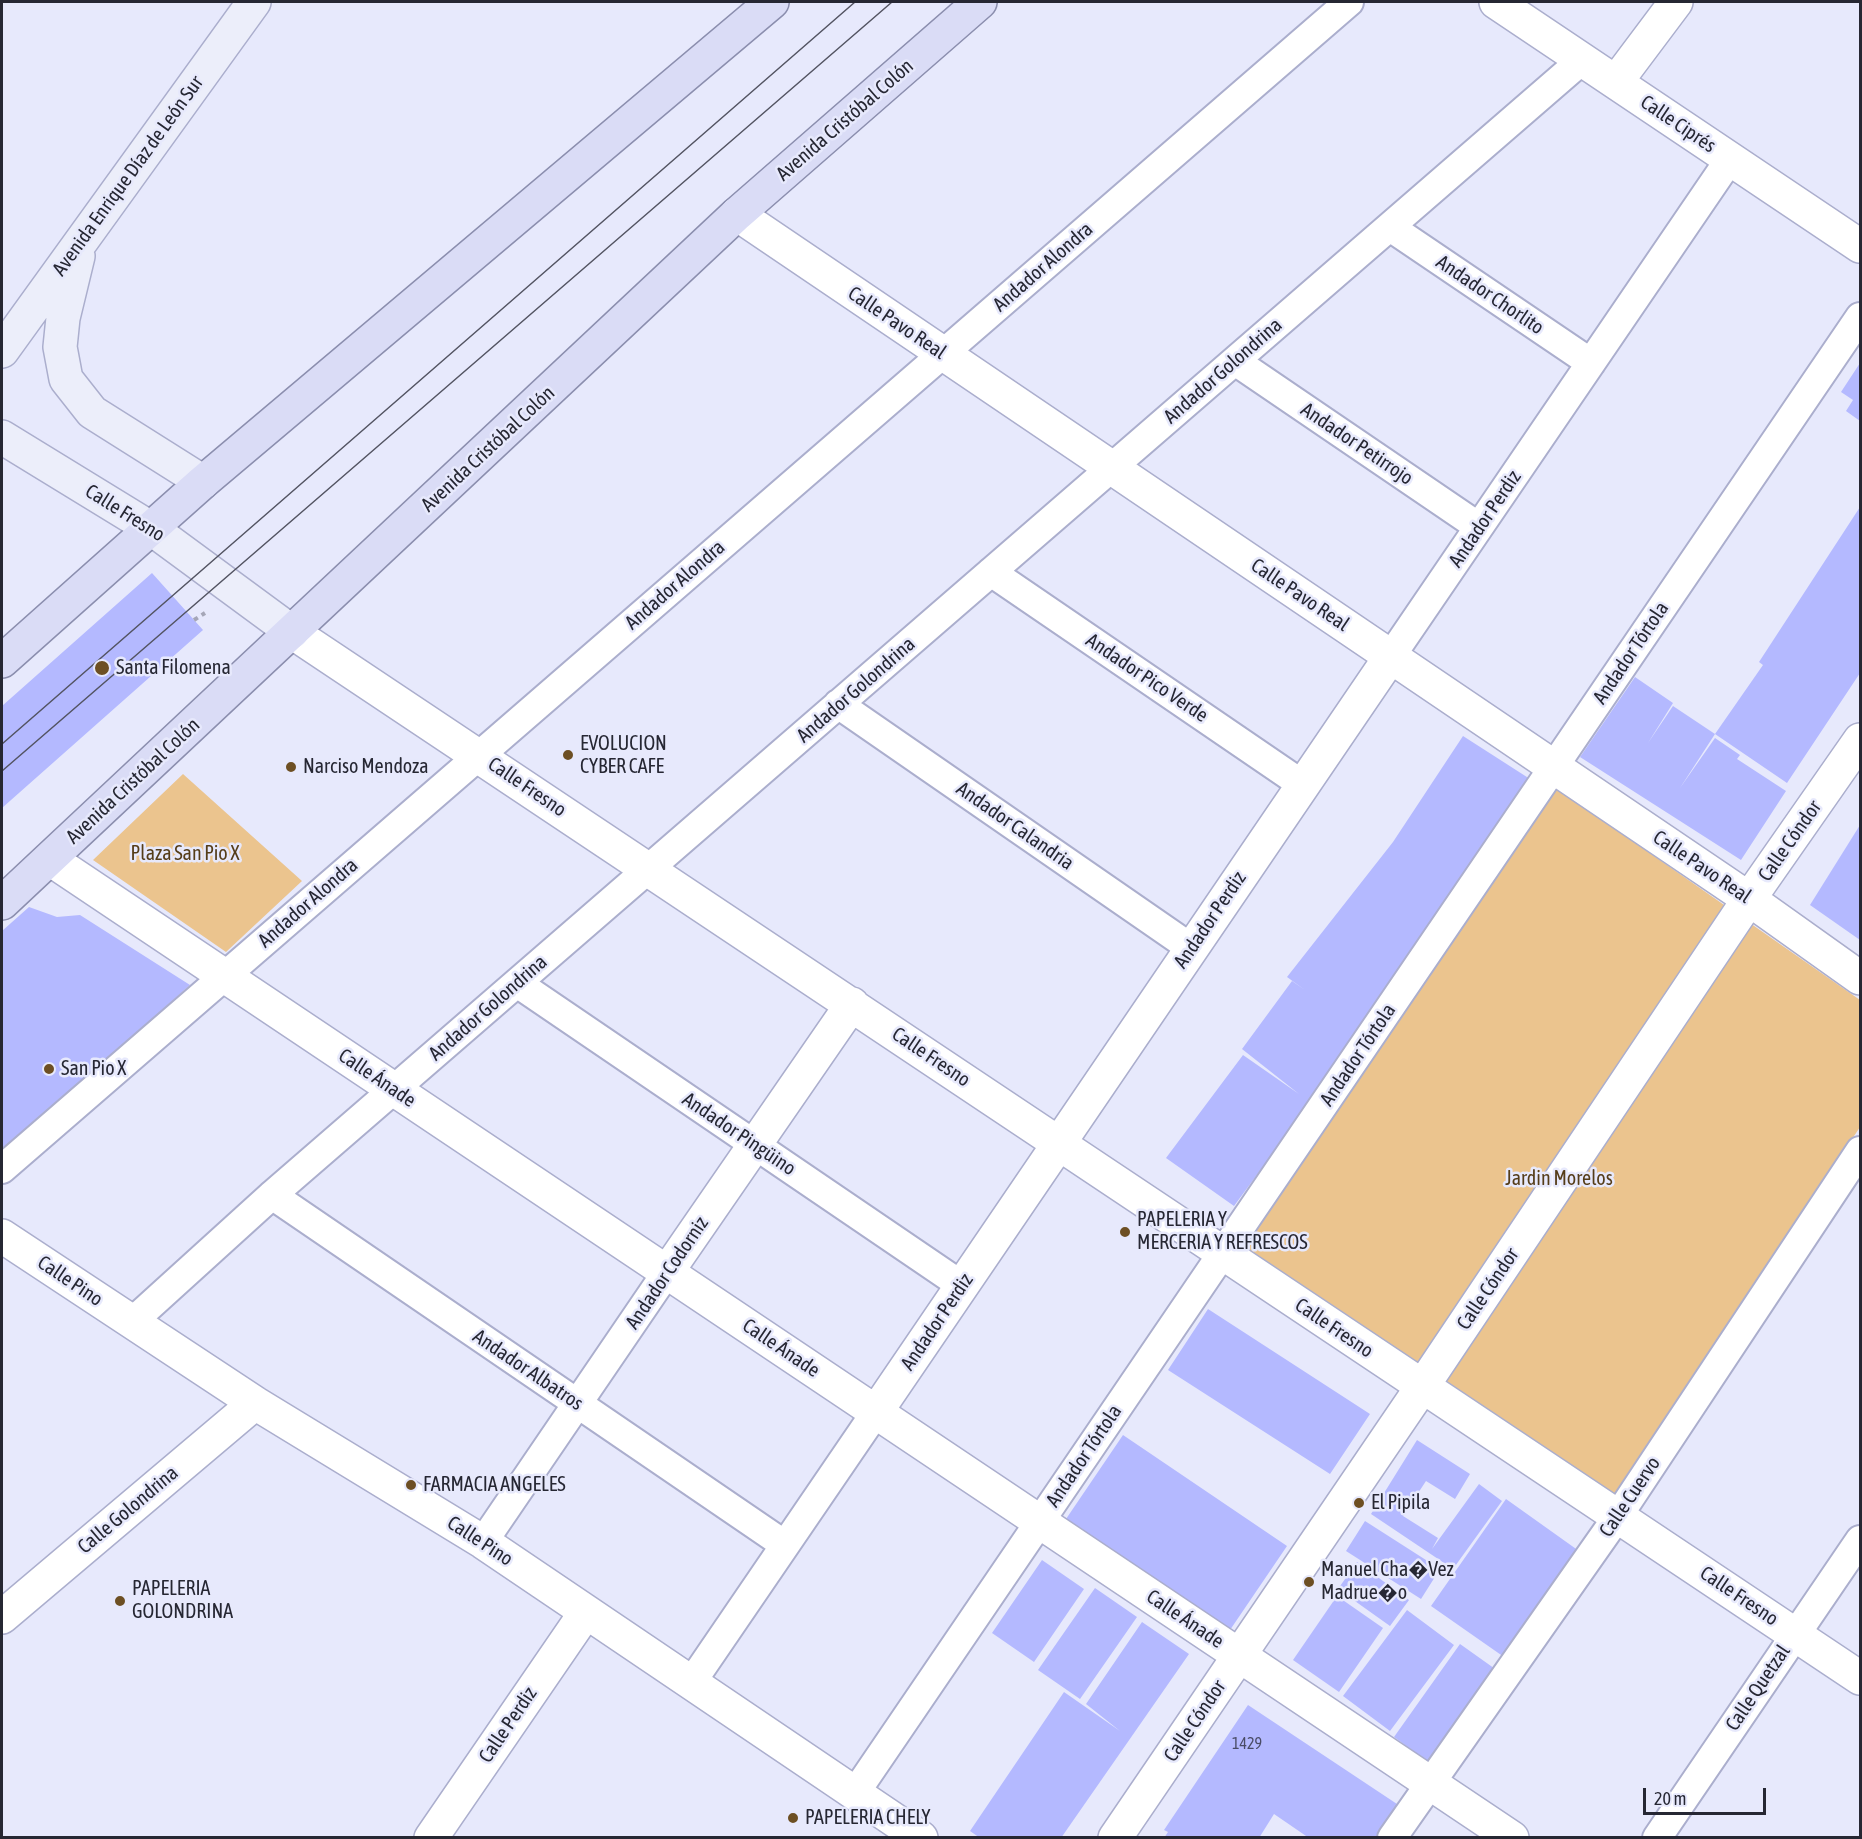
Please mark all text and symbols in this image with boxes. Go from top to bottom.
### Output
street label: Avenida Cristóbal Colón [772,54,918,186]
street label: Avenida Enrique Díaz de León Sur [47,71,209,281]
street label: Calle Ciprés [1636,90,1720,158]
street label: Andador Alondra [988,217,1098,317]
street label: Andador Chorlito [1432,250,1548,340]
street label: Calle Pavo Real [843,281,951,365]
street label: Andador Golondrina [1159,313,1287,429]
street label: Avenida Cristóbal Colón [416,381,560,517]
street label: Andador Petirrojo [1296,398,1418,490]
street label: Andador Perdiz [1444,466,1526,572]
street label: Calle Fresno [81,479,169,547]
street label: Andador Alondra [620,535,730,635]
street label: Calle Pavo Real [1246,553,1354,637]
street label: Andador Tórtola [1588,597,1674,709]
street label: Andador Pico Verde [1081,628,1213,728]
street label: Andador Golondrina [792,632,920,748]
place label: Santa Filomena [116,656,231,680]
marker: Santa Filomena [93,659,111,677]
street label: Avenida Cristóbal Colón [61,713,205,849]
place label: EVOLUCION CYBER CAFE [580,732,667,779]
marker: EVOLUCION CYBER CAFE [561,748,575,762]
street label: Calle Fresno [483,752,571,822]
place label: Narciso Mendoza [303,755,429,779]
marker: Narciso Mendoza [284,760,298,774]
street label: Andador Calandria [952,777,1078,875]
street label: Calle Cóndor [1753,796,1827,886]
street label: Calle Pavo Real [1648,825,1756,909]
park label: Plaza San Pio X [131,842,239,866]
street label: Andador Alondra [253,853,363,953]
street label: Andador Perdiz [1169,867,1251,973]
street label: Andador Golondrina [424,950,552,1066]
street label: Andador Tórtola [1315,999,1401,1111]
street label: Calle Fresno [887,1022,975,1092]
street label: Calle Ánade [334,1043,420,1113]
place label: San Pio X [61,1057,126,1081]
marker: San Pio X [42,1062,56,1076]
street label: Andador Pingüino [678,1087,800,1181]
park label: Jardin Morelos [1505,1167,1613,1191]
place label: PAPELERIA Y MERCERIA Y REFRESCOS [1137,1208,1308,1255]
street label: Andador Codorniz [621,1212,713,1334]
marker: PAPELERIA Y MERCERIA Y REFRESCOS [1118,1225,1132,1239]
street label: Calle Cóndor [1452,1244,1524,1334]
street label: Calle Pino [33,1250,107,1312]
street label: Andador Perdiz [896,1269,978,1375]
street label: Calle Fresno [1290,1293,1378,1363]
street label: Calle Ánade [738,1313,824,1383]
street label: Andador Albatros [468,1324,588,1416]
street label: Andador Tórtola [1041,1400,1127,1512]
street label: Calle Cuervo [1594,1452,1666,1542]
street label: Calle Golondrina [73,1461,183,1559]
place label: FARMACIA ANGELES [423,1473,566,1497]
marker: FARMACIA ANGELES [404,1478,418,1492]
place label: El Pipila [1371,1491,1430,1515]
marker: El Pipila [1352,1496,1366,1510]
street label: Calle Pino [443,1511,517,1571]
place label: Manuel Cha�Vez Madrue�o [1321,1558,1454,1605]
street label: Calle Fresno [1695,1561,1783,1631]
marker: Manuel Cha�Vez Madrue�o [1302,1575,1316,1589]
place label: PAPELERIA GOLONDRINA [132,1577,233,1624]
street label: Calle Ánade [1142,1584,1228,1654]
marker: PAPELERIA GOLONDRINA [113,1594,127,1608]
street label: Calle Quetzal [1721,1640,1795,1736]
street label: Calle Cóndor [1159,1676,1231,1766]
street label: Calle Perdiz [474,1682,542,1768]
house number: 1429 [1232,1734,1262,1754]
scale bar [1646,1776,1769,1814]
text: 20 m [1654,1788,1686,1809]
place label: PAPELERIA CHELY [805,1806,930,1830]
marker: PAPELERIA CHELY [786,1811,800,1825]

